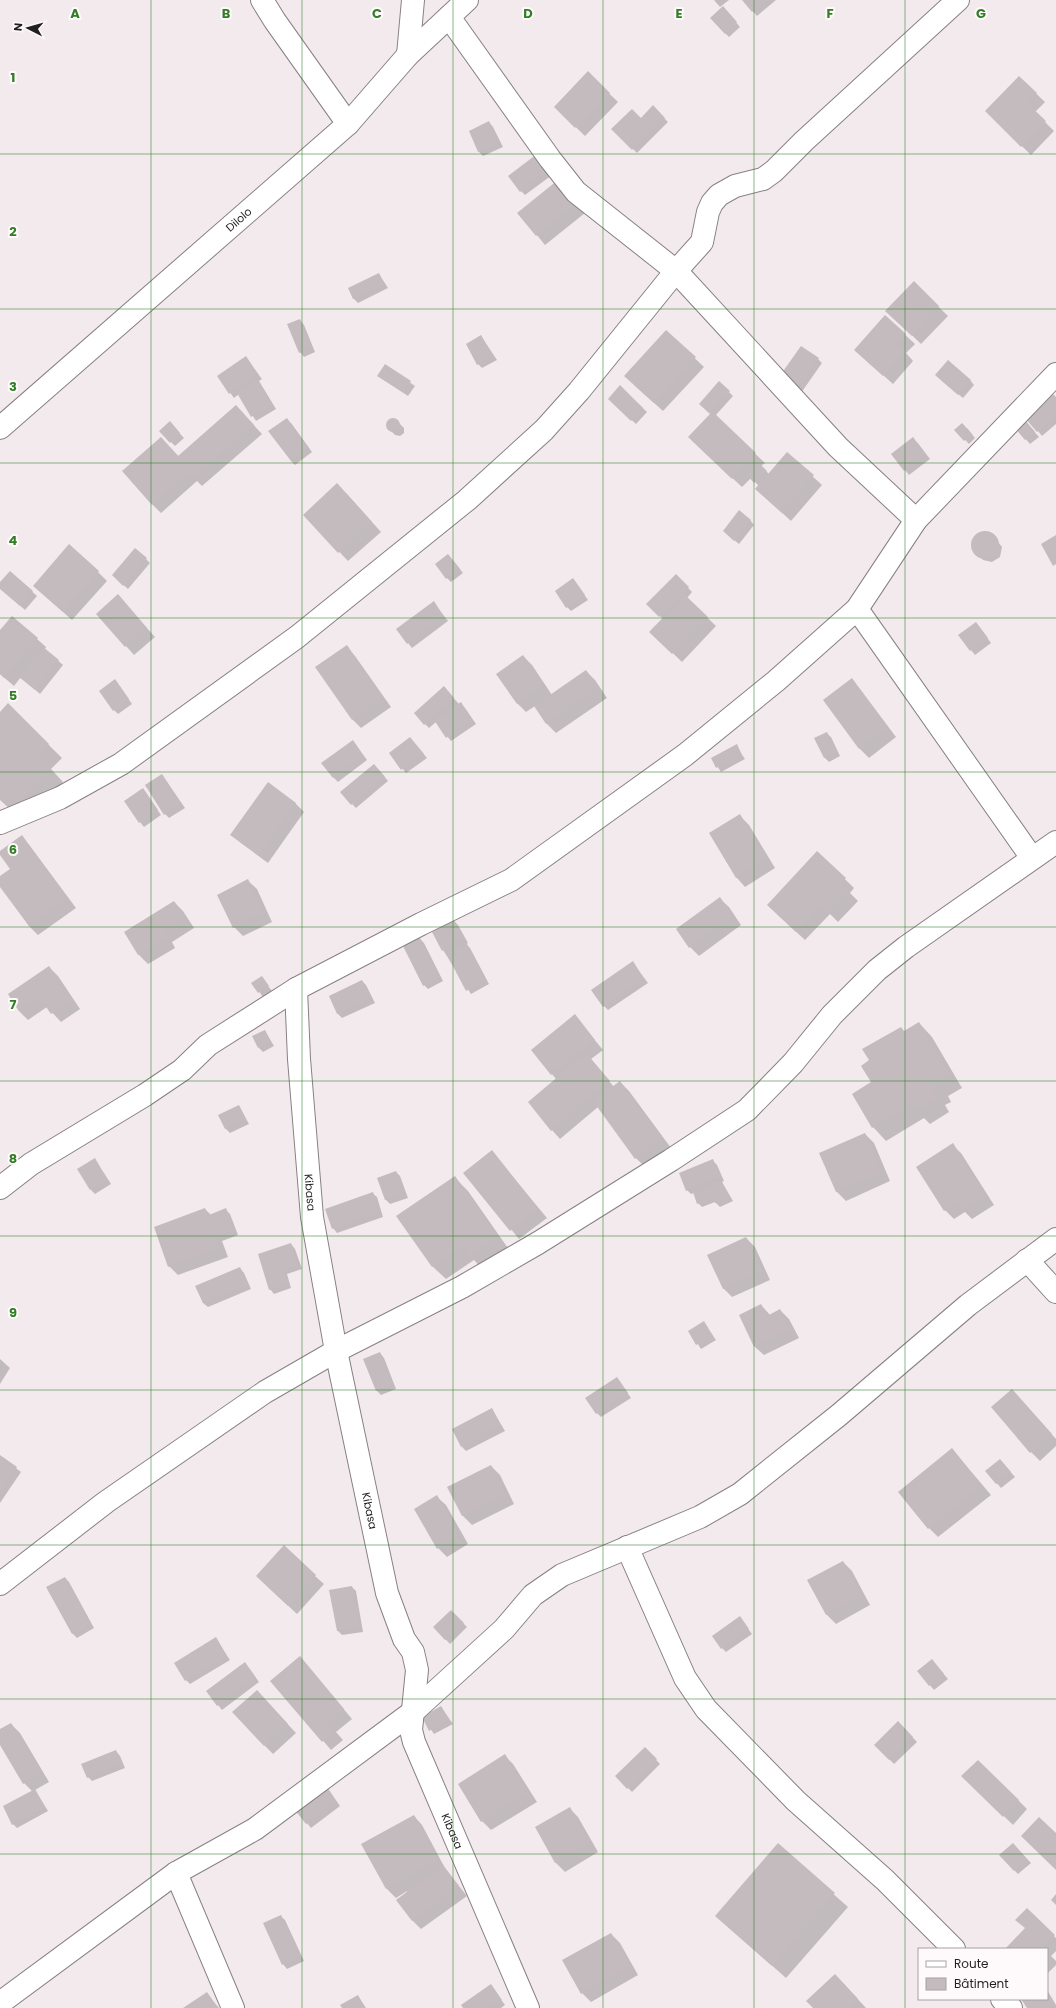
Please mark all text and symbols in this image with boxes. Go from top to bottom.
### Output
text: A [70,4,80,23]
text: B [222,4,231,23]
text: C [372,4,382,23]
text: D [523,4,533,23]
text: E [675,4,683,23]
text: F [826,4,834,23]
text: G [976,4,986,23]
north arrow [8,8,48,48]
text: N [10,22,26,32]
text: 1 [11,68,15,87]
street label: Dilolo [222,204,255,235]
text: 2 [9,222,17,241]
text: 3 [9,377,17,396]
text: 4 [9,531,18,550]
text: 5 [9,686,17,705]
text: 6 [9,840,17,859]
text: 7 [10,995,17,1014]
text: 8 [9,1149,17,1168]
street label: Kibasa [300,1173,319,1212]
text: 9 [9,1303,17,1322]
street label: Kibasa [358,1491,381,1531]
street label: Kibasa [437,1811,467,1851]
legend [918,1948,1048,2000]
text: Route [954,1955,988,1972]
text: Bâtiment [954,1975,1009,1992]

